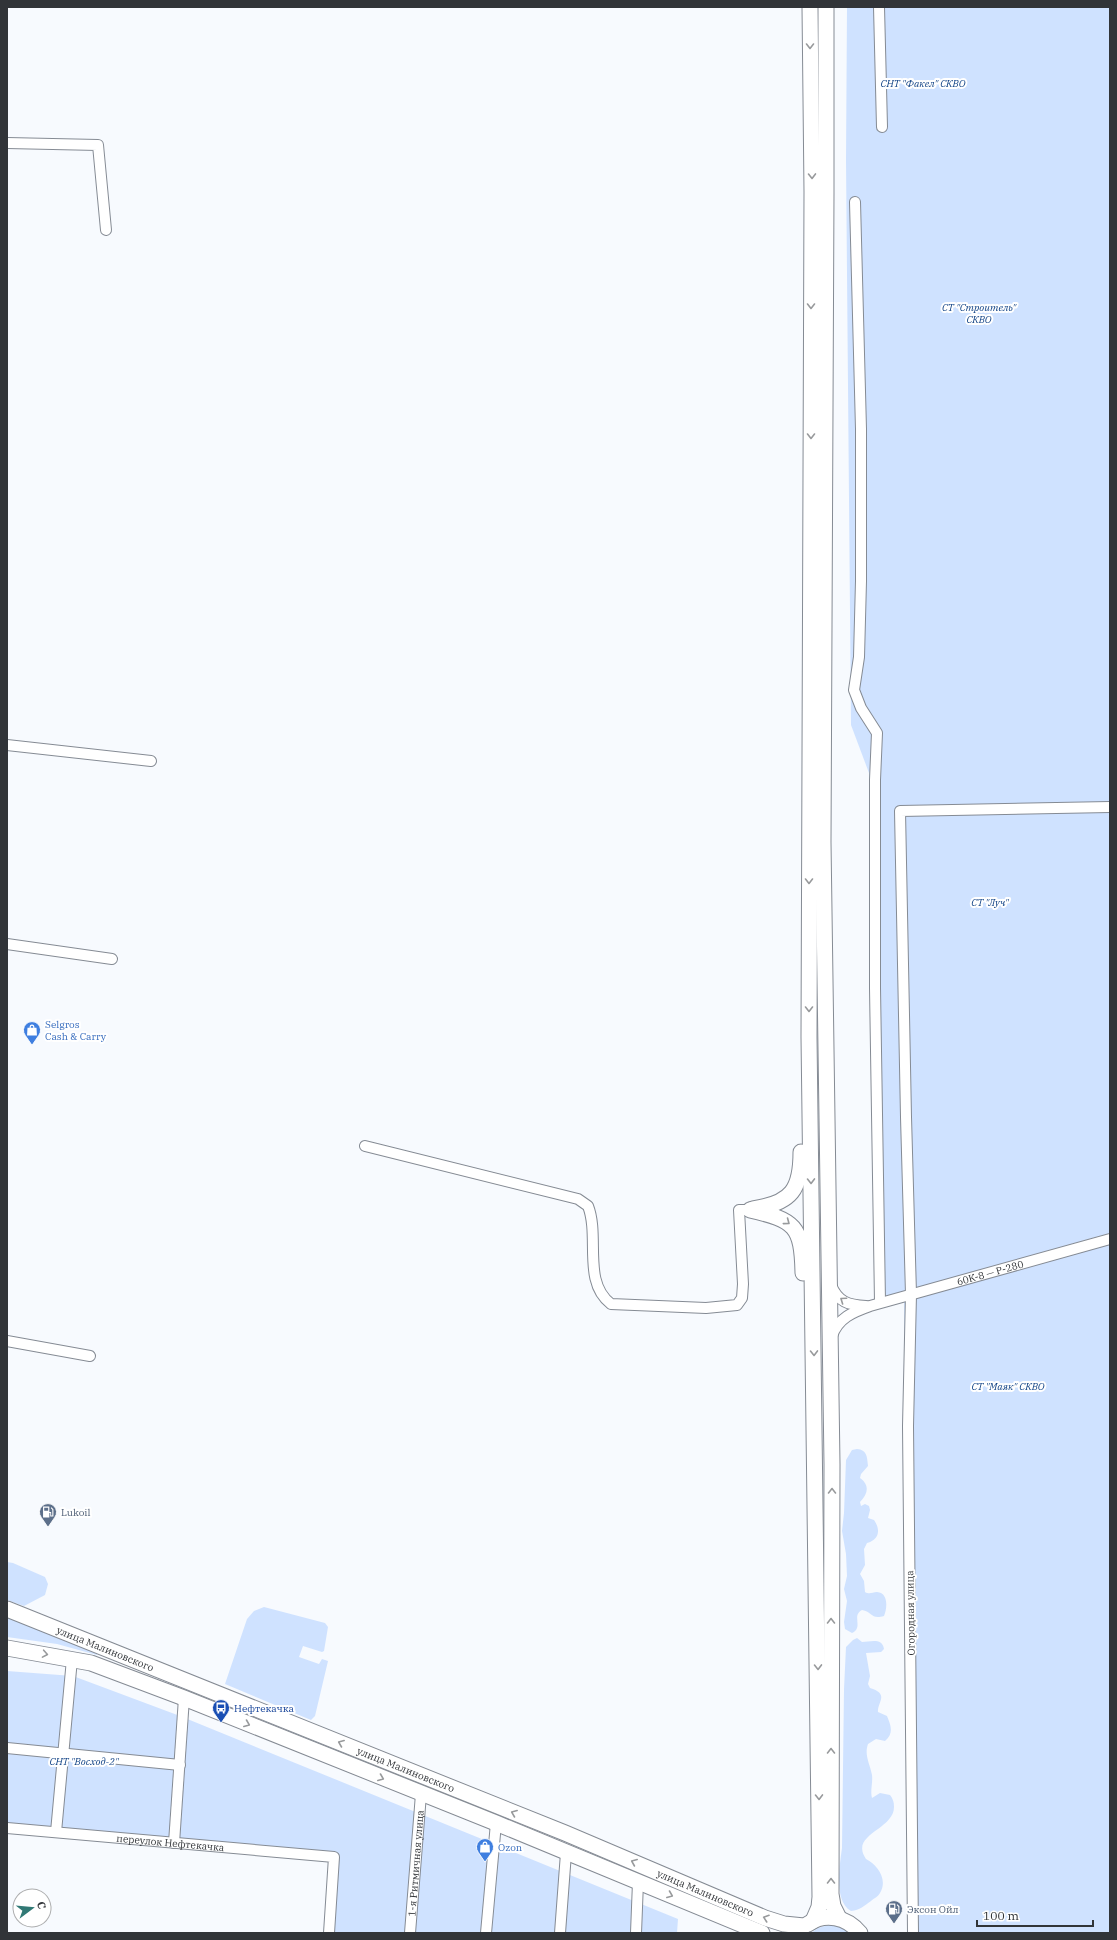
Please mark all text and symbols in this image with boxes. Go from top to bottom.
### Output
one-way arrow [806,43,814,49]
park label: СНТ "Факел" СКВО [881,77,966,90]
one-way arrow [808,173,816,179]
park label: СТ "Строитель" СКВО [942,301,1017,326]
one-way arrow [807,303,816,309]
one-way arrow [807,433,815,439]
one-way arrow [805,878,813,884]
park label: СТ "Луч" [971,896,1010,909]
one-way arrow [805,1006,813,1012]
place label: Selgros Cash & Carry [45,1018,107,1043]
shop icon: Selgros Cash & Carry [22,1020,42,1045]
one-way arrow [807,1178,816,1184]
one-way arrow [782,1217,789,1224]
street label: 60К-8 — Р-280 [955,1257,1025,1288]
one-way arrow [840,1298,847,1305]
one-way arrow [810,1350,818,1356]
park label: СТ "Маяк" СКВО [971,1380,1045,1393]
one-way arrow [828,1488,836,1494]
fuel station icon: Lukoil [38,1502,58,1527]
place label: Lukoil [61,1506,91,1519]
street label: Огородная улица [903,1570,918,1656]
one-way arrow [827,1618,835,1624]
street label: улица Малиновского [55,1624,156,1674]
one-way arrow [42,1649,49,1658]
one-way arrow [814,1664,822,1670]
bus stop icon: Нефтекачка [211,1698,231,1723]
place label: Нефтекачка [234,1702,294,1715]
one-way arrow [244,1719,251,1727]
one-way arrow [337,1740,344,1748]
street label: улица Малиновского [355,1744,457,1795]
one-way arrow [827,1748,835,1754]
park label: СНТ "Восход-2" [49,1755,120,1768]
one-way arrow [377,1773,384,1781]
one-way arrow [815,1794,823,1800]
street label: 1-я Ритмичная улица [405,1809,427,1917]
one-way arrow [510,1809,517,1817]
street label: переулок Нефтекачка [116,1832,225,1854]
shop icon: Ozon [475,1837,495,1862]
place label: Ozon [498,1841,523,1854]
one-way arrow [630,1859,637,1867]
street label: улица Малиновского [655,1867,756,1920]
one-way arrow [827,1878,835,1884]
north arrow [12,1888,52,1928]
one-way arrow [665,1890,673,1898]
fuel station icon: Эксон Ойл [884,1899,904,1924]
text: С [34,1900,49,1911]
scale bar [977,1902,1093,1928]
place label: Эксон Ойл [907,1903,959,1916]
text: 100 m [983,1908,1019,1923]
one-way arrow [763,1914,770,1923]

